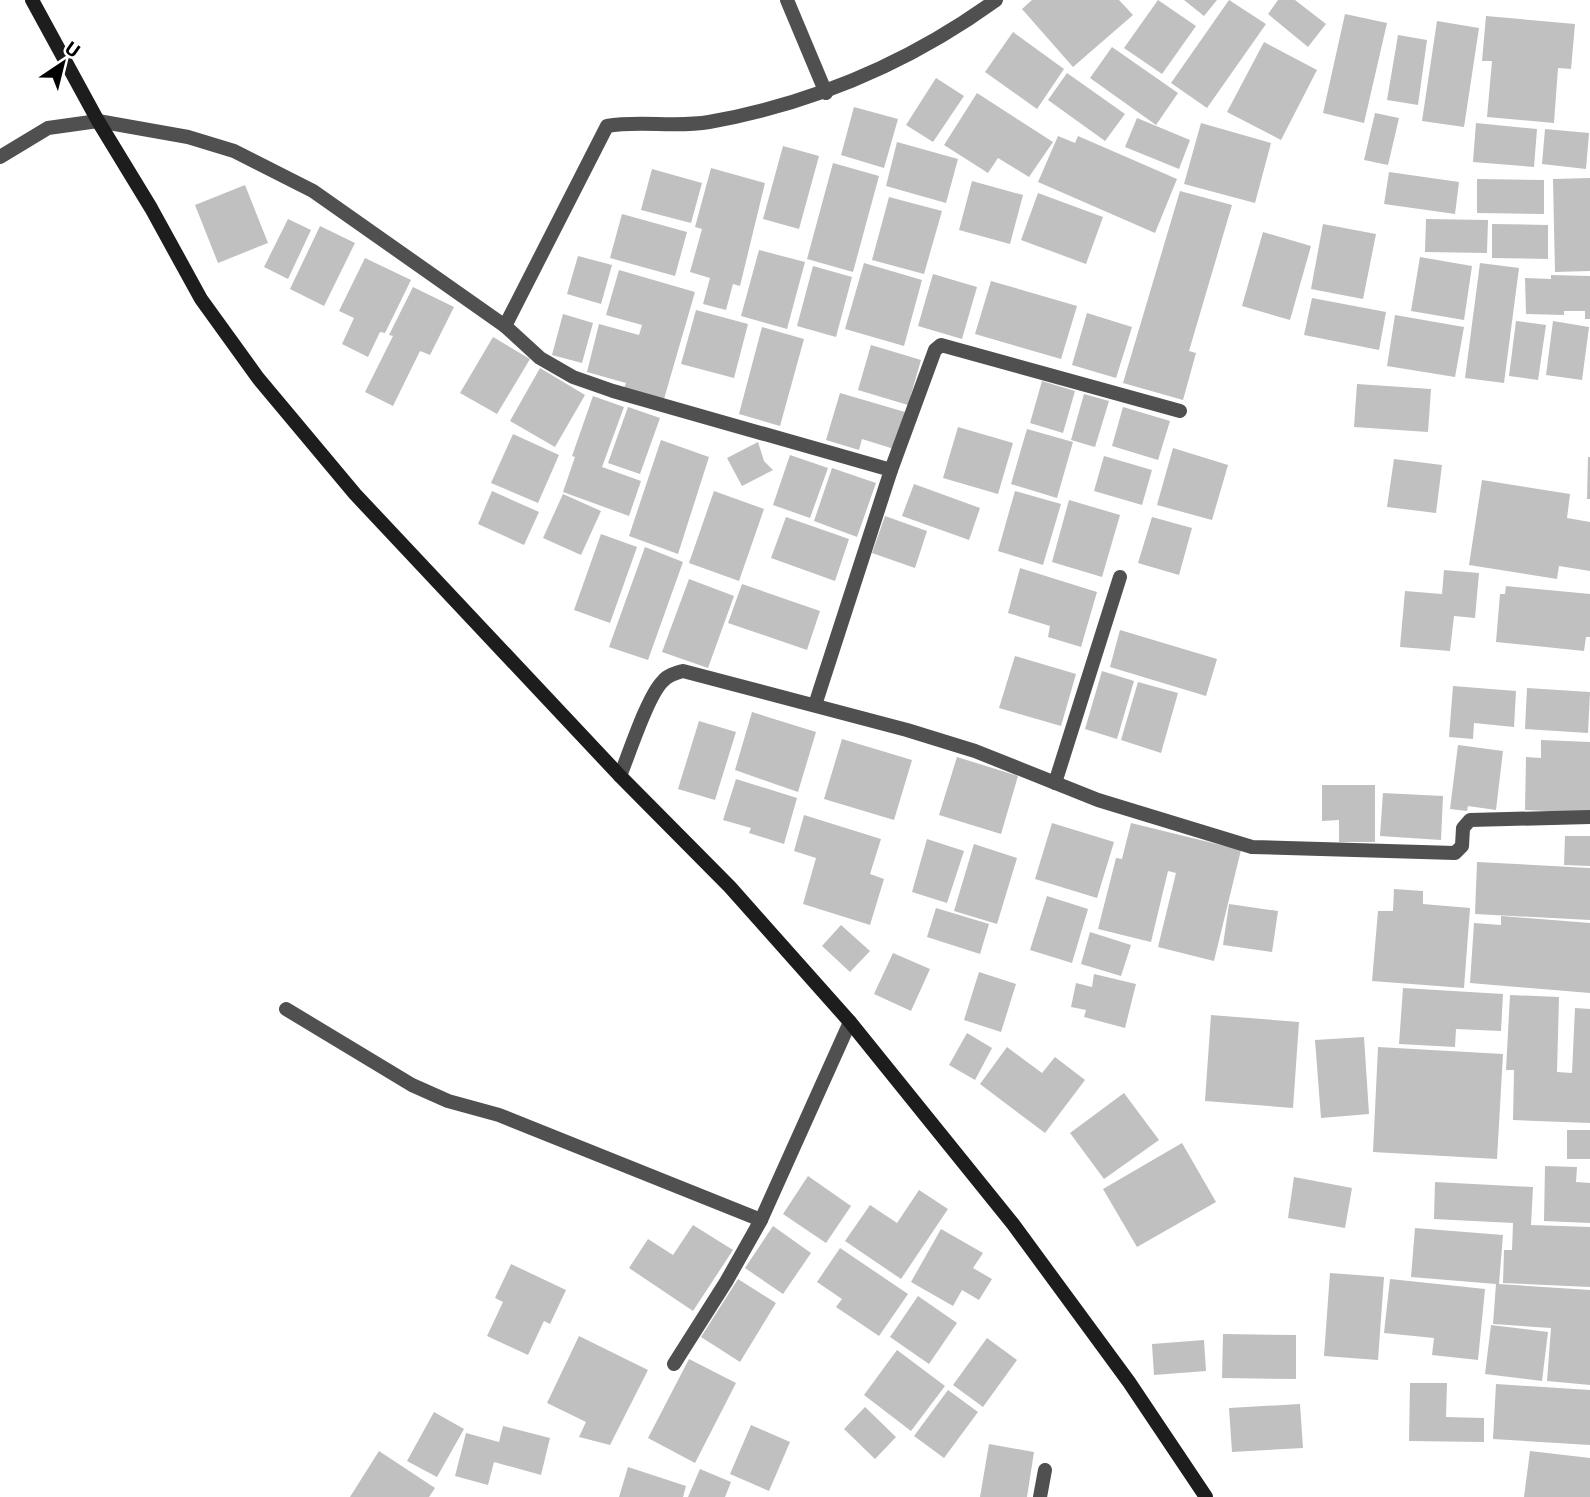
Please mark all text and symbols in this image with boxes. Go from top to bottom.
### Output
north arrow [28,28,98,98]
text: U [61,36,85,62]

